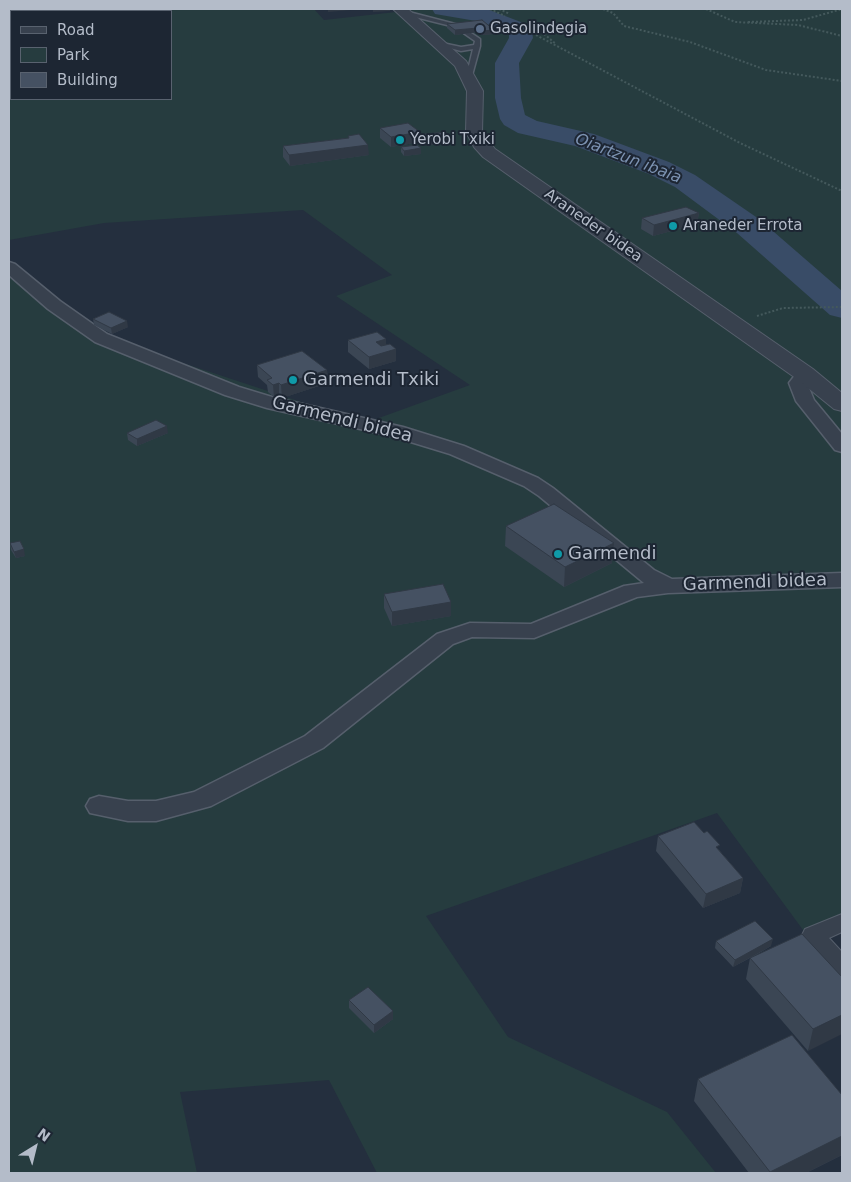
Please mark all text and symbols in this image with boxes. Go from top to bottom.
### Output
legend [10,10,172,100]
place label: Gasolindegia [490,20,587,38]
text: Road [57,21,95,39]
marker: Gasolindegia [474,23,486,35]
text: Park [57,46,89,64]
text: Building [57,71,118,89]
water label: Oiartzun ibaia [572,130,684,188]
place label: Yerobi Txiki [410,131,495,149]
marker: Yerobi Txiki [394,134,406,146]
street label: Araneder bidea [540,185,646,267]
place label: Araneder Errota [683,217,803,235]
marker: Araneder Errota [667,220,679,232]
place label: Garmendi Txiki [303,369,439,391]
marker: Garmendi Txiki [287,374,299,386]
street label: Garmendi bidea [269,392,415,448]
place label: Garmendi [568,543,657,565]
marker: Garmendi [552,548,564,560]
street label: Garmendi bidea [683,570,827,596]
north arrow [10,1122,60,1172]
text: N [34,1125,53,1145]

